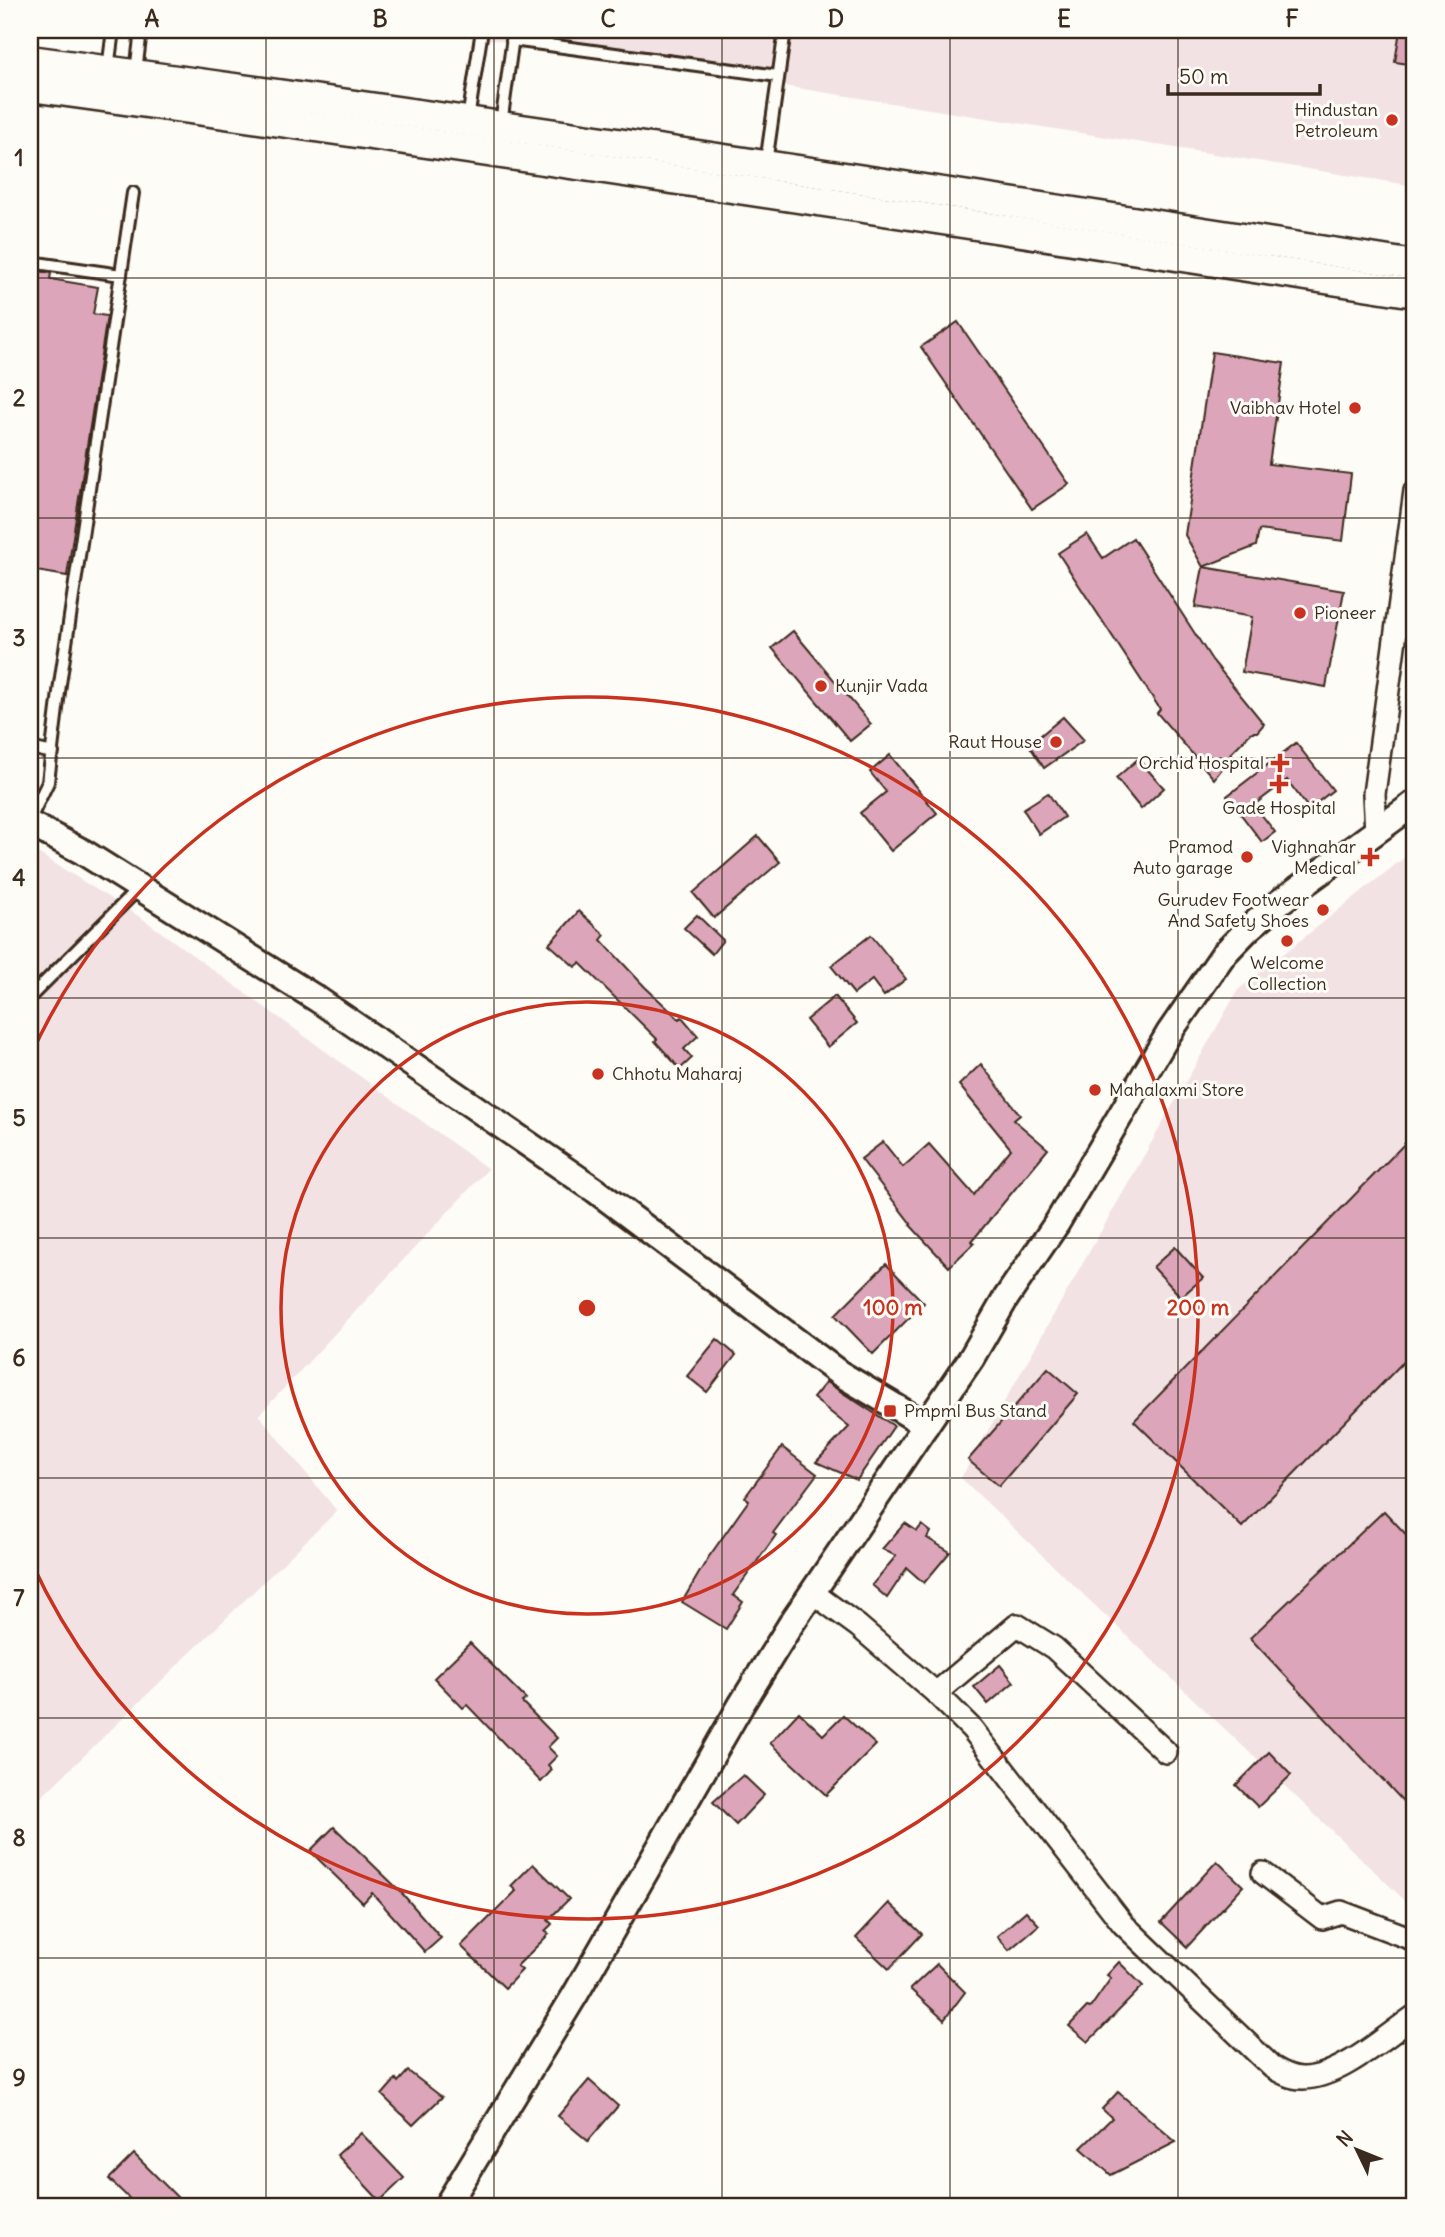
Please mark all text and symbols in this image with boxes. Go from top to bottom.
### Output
text: A [145,4,160,33]
text: B [372,4,388,33]
text: C [600,4,616,33]
text: D [828,4,844,33]
text: E [1057,4,1071,33]
text: F [1285,4,1299,33]
scale bar [1168,52,1321,96]
text: 50 m [1179,63,1228,90]
place label: Hindustan Petroleum [1295,98,1378,142]
marker: Hindustan Petroleum [1384,112,1400,128]
text: 1 [14,143,24,172]
text: 2 [13,383,26,412]
place label: Vaibhav Hotel [1230,396,1341,419]
marker: Vaibhav Hotel [1347,400,1363,416]
place label: Pioneer [1314,601,1377,624]
marker: Pioneer [1292,605,1308,621]
text: 3 [12,623,26,652]
place label: Kunjir Vada [835,674,928,697]
marker: Kunjir Vada [813,678,829,694]
place label: Raut House [948,730,1042,753]
marker: Raut House [1048,734,1064,750]
place label: Orchid Hospital [1139,751,1264,774]
marker: Orchid Hospital [1270,753,1290,773]
marker: Gade Hospital [1269,774,1289,794]
place label: Gade Hospital [1222,796,1336,819]
place label: Pramod Auto garage [1133,835,1233,879]
place label: Vighnahar Medical [1272,835,1357,879]
marker: Pramod Auto garage [1239,849,1255,865]
marker: Vighnahar Medical [1362,849,1378,865]
text: 4 [12,863,26,892]
place label: Gurudev Footwear And Safety Shoes [1157,888,1310,932]
marker: Gurudev Footwear And Safety Shoes [1315,902,1331,918]
marker: Welcome Collection [1279,933,1295,949]
place label: Welcome Collection [1247,951,1327,995]
place label: Chhotu Maharaj [612,1062,742,1085]
marker: Chhotu Maharaj [590,1066,606,1082]
place label: Mahalaxmi Store [1109,1078,1244,1101]
marker: Mahalaxmi Store [1087,1082,1103,1098]
text: 5 [12,1103,26,1132]
text: 100 m [863,1294,923,1321]
text: 200 m [1167,1294,1230,1321]
centre of rings [575,1296,599,1320]
text: 6 [12,1343,26,1372]
place label: Pmpml Bus Stand [904,1399,1047,1422]
marker: Pmpml Bus Stand [882,1403,898,1419]
text: 7 [13,1583,25,1612]
text: 8 [12,1823,26,1852]
text: 9 [12,2063,26,2092]
north arrow [1322,2114,1392,2184]
text: N [1331,2125,1358,2151]

